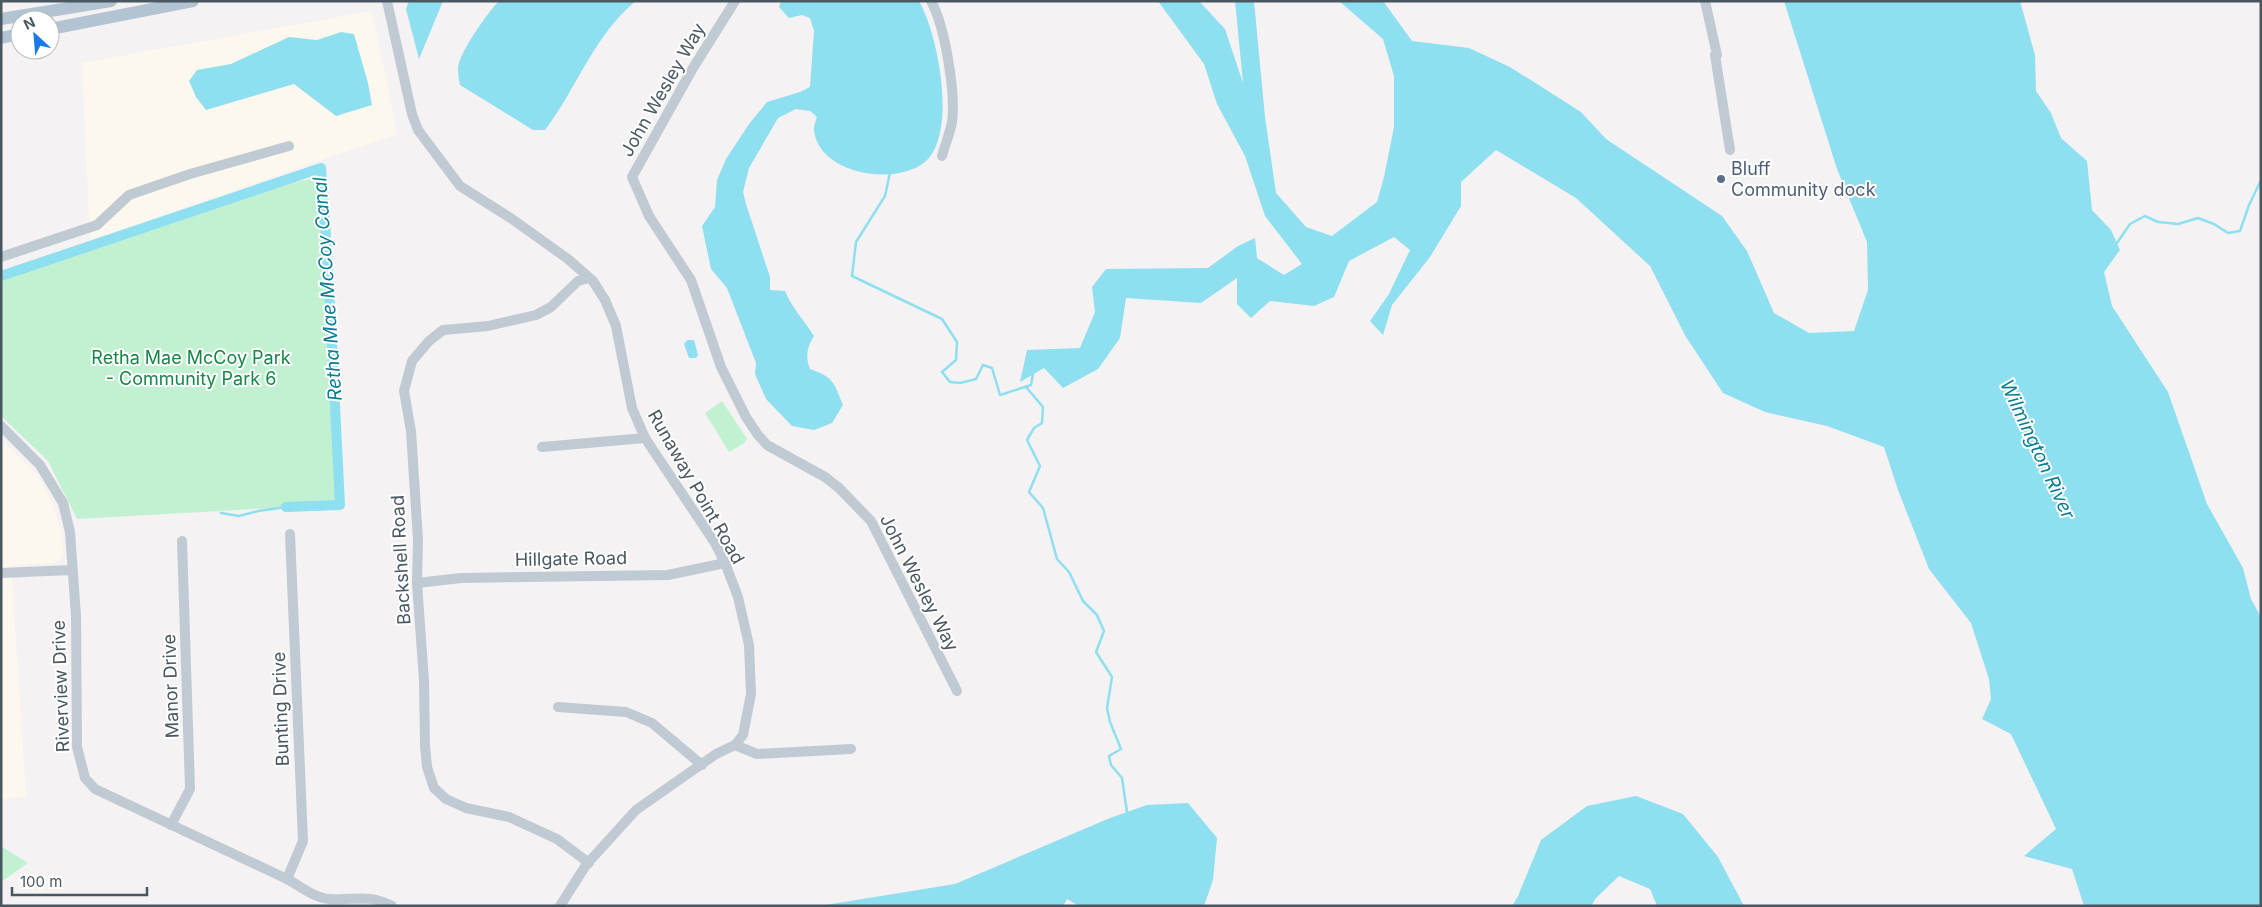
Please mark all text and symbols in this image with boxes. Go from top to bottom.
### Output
north arrow [10,10,60,60]
text: N [21,13,38,33]
street label: John Wesley Way [616,19,709,160]
place label: Bluff Community dock [1731,158,1876,200]
marker: Bluff Community dock [1715,173,1727,185]
water label: Retha Mae McCoy Canal [308,176,347,402]
park label: Retha Mae McCoy Park - Community Park 6 [91,347,291,389]
water label: Wilmington River [1995,376,2080,523]
street label: Runaway Point Road [644,406,749,567]
street label: Backshell Road [387,495,414,625]
street label: John Wesley Way [876,511,963,655]
street label: Hillgate Road [515,547,627,570]
street label: Riverview Drive [48,620,73,753]
street label: Manor Drive [158,634,183,739]
street label: Bunting Drive [268,651,293,767]
scale bar [12,864,148,896]
text: 100 m [20,872,62,891]

